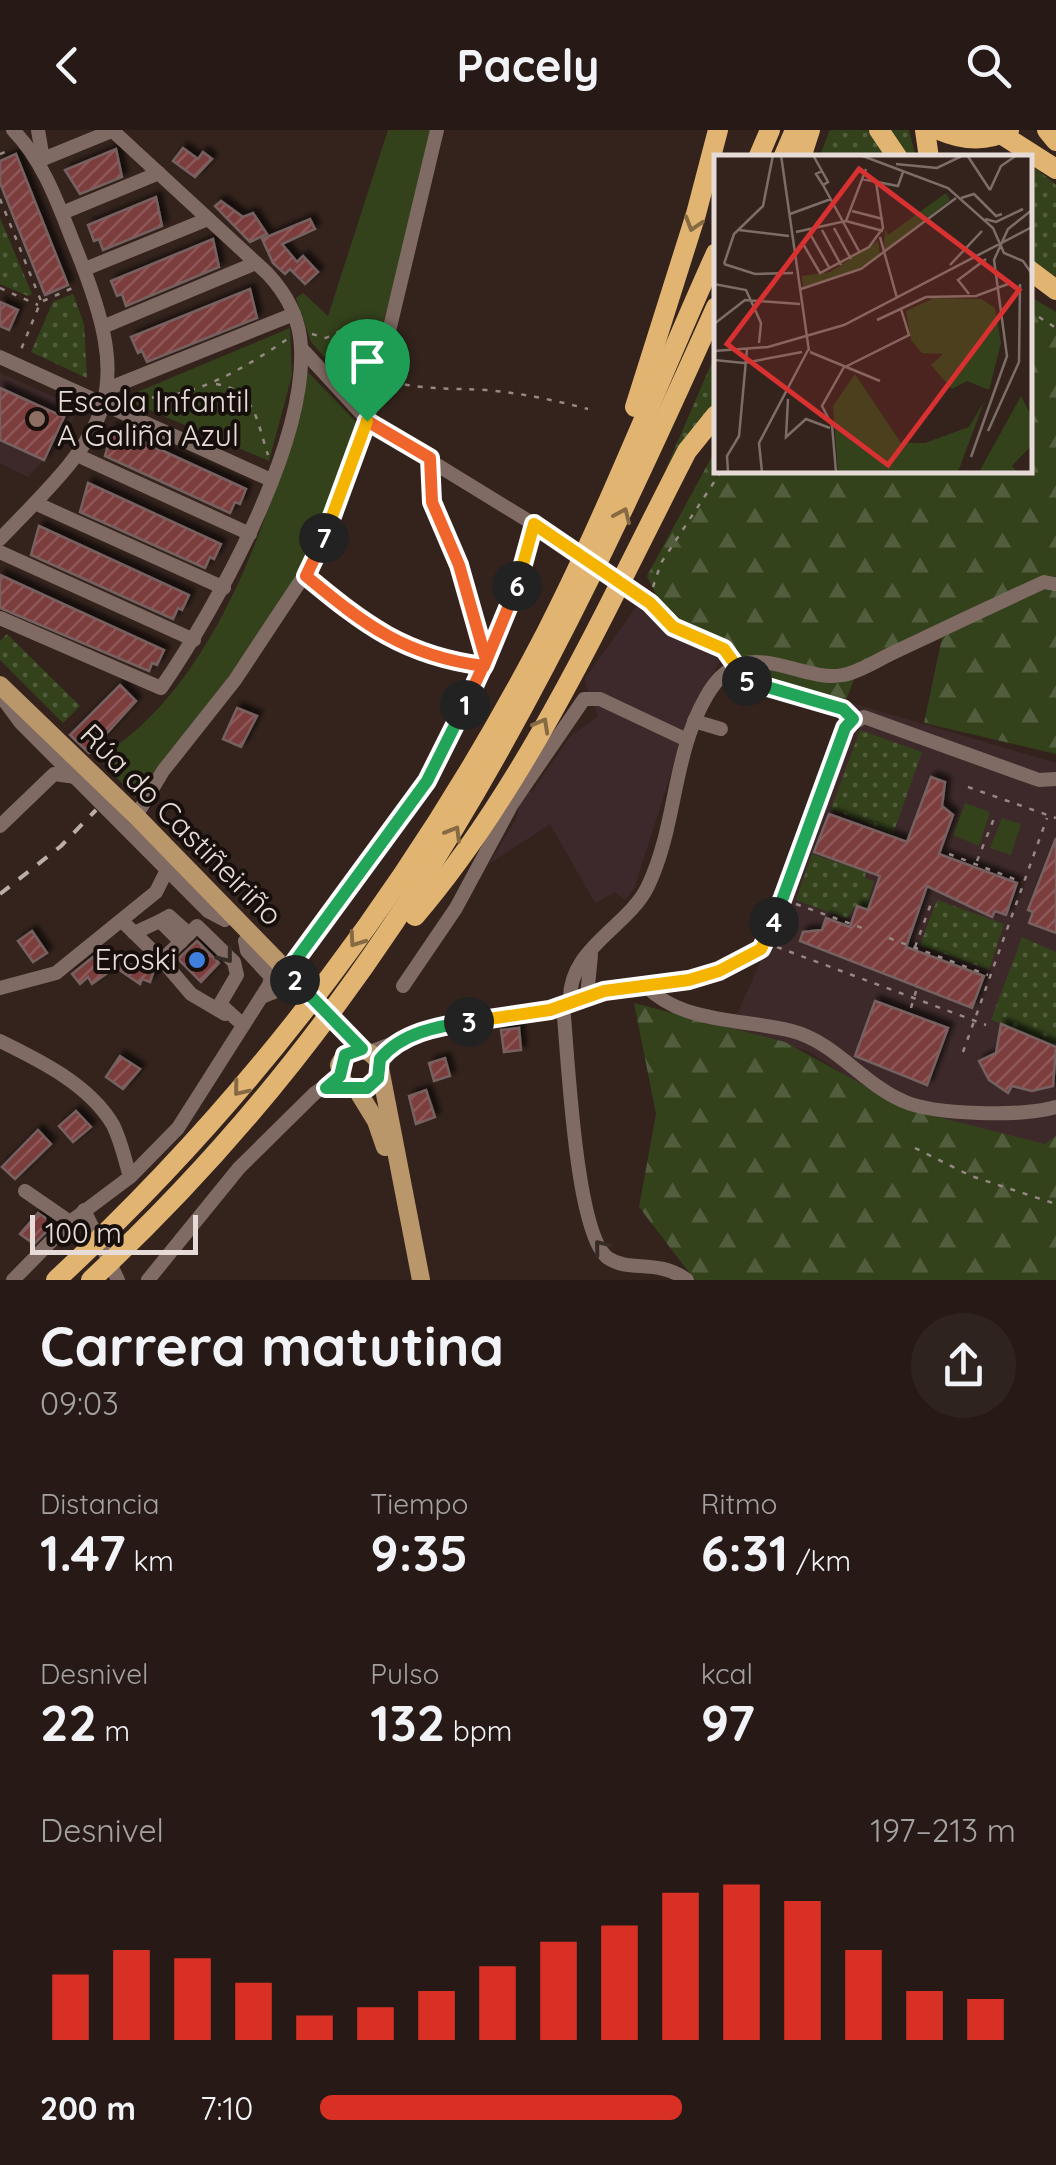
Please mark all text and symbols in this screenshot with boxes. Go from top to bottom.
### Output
text: Pacely [456,37,600,93]
icon: back [40,38,95,93]
icon: search [961,38,1016,93]
inset map [714,155,1031,472]
one-way arrow [684,215,705,232]
pin [325,319,410,422]
icon: arrive [340,334,395,389]
place label: Escola Infantil A Galiña Azul [57,382,250,454]
marker: Escola Infantil A Galiña Azul [26,408,48,430]
one-way arrow [611,507,631,525]
pin: 7 [299,513,349,563]
text: 7 [316,520,332,555]
pin: 6 [492,561,542,611]
text: 6 [509,568,525,603]
pin: 5 [722,656,772,706]
text: 5 [739,663,755,698]
pin: 1 [440,680,490,730]
text: 1 [460,687,470,722]
street label: Rúa do Castiñeiriño [73,715,291,933]
one-way arrow [530,718,550,736]
one-way arrow [442,826,461,844]
pin: 4 [749,897,799,947]
text: 4 [766,904,782,939]
one-way arrow [350,929,368,948]
place label: Eroski [94,940,177,978]
one-way arrow [214,945,231,963]
marker: Eroski [186,949,208,971]
pin: 2 [270,955,320,1005]
text: 2 [287,962,303,997]
pin: 3 [444,997,494,1047]
text: 3 [461,1004,477,1039]
one-way arrow [234,1078,252,1096]
scale bar [30,1210,198,1254]
text: 100 m [45,1215,122,1250]
one-way arrow [595,1240,613,1258]
text: Carrera matutina [40,1311,504,1380]
button: share [911,1313,1016,1418]
text: 09:03 [40,1383,119,1423]
text: Distancia [40,1486,159,1521]
text: Tiempo [370,1486,468,1521]
text: Ritmo [701,1486,777,1521]
text: 1.47 [40,1521,126,1584]
text: 9:35 [370,1521,468,1584]
text: 6:31 [701,1521,788,1584]
text: km [126,1543,174,1578]
text: /km [788,1543,851,1578]
text: Desnivel [40,1656,148,1691]
text: Pulso [370,1656,439,1691]
text: kcal [701,1656,753,1691]
text: 22 [40,1691,97,1754]
text: 132 [370,1691,445,1754]
text: 97 [701,1691,755,1754]
text: m [97,1713,130,1748]
text: bpm [445,1713,512,1748]
text: Desnivel [40,1810,164,1850]
text: 197–213 m [870,1810,1016,1850]
text: 200 m [40,2088,136,2128]
text: 7:10 [200,2088,253,2128]

